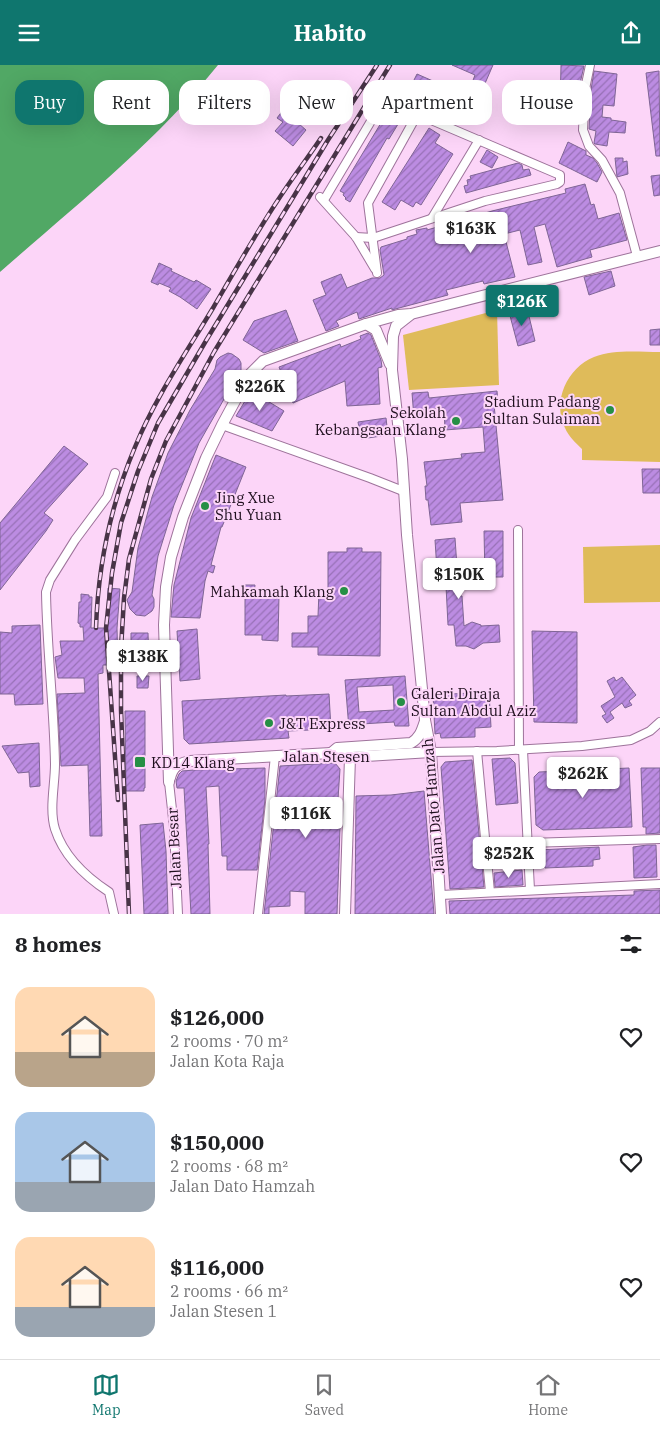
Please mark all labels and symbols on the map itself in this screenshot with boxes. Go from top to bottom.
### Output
pin: $163K [436,211,506,254]
pin: $126K [487,285,557,327]
pin: $226K [225,369,295,412]
place label: Stadium Padang Sultan Sulaiman [483,392,600,428]
place label: Sekolah Kebangsaan Klang [315,403,446,439]
marker: Stadium Padang Sultan Sulaiman [604,404,616,416]
marker: Sekolah Kebangsaan Klang [450,415,462,427]
place label: Jing Xue Shu Yuan [215,488,282,524]
marker: Jing Xue Shu Yuan [199,500,211,512]
pin: $150K [424,557,494,600]
place label: Mahkamah Klang [210,582,334,601]
marker: Mahkamah Klang [338,585,350,597]
pin: $138K [108,639,178,682]
place label: Galeri Diraja Sultan Abdul Aziz [411,684,536,720]
marker: Galeri Diraja Sultan Abdul Aziz [395,696,407,708]
place label: J&T Express [279,714,365,733]
marker: J&T Express [263,717,275,729]
street label: Jalan Dato Hamzah [418,737,448,875]
street label: Jalan Stesen [282,747,370,766]
place label: KD14 Klang [151,753,235,772]
marker: KD14 Klang [133,755,147,769]
pin: $262K [548,757,618,799]
pin: $116K [271,797,341,839]
street label: Jalan Besar [162,807,186,889]
pin: $252K [474,837,544,879]

